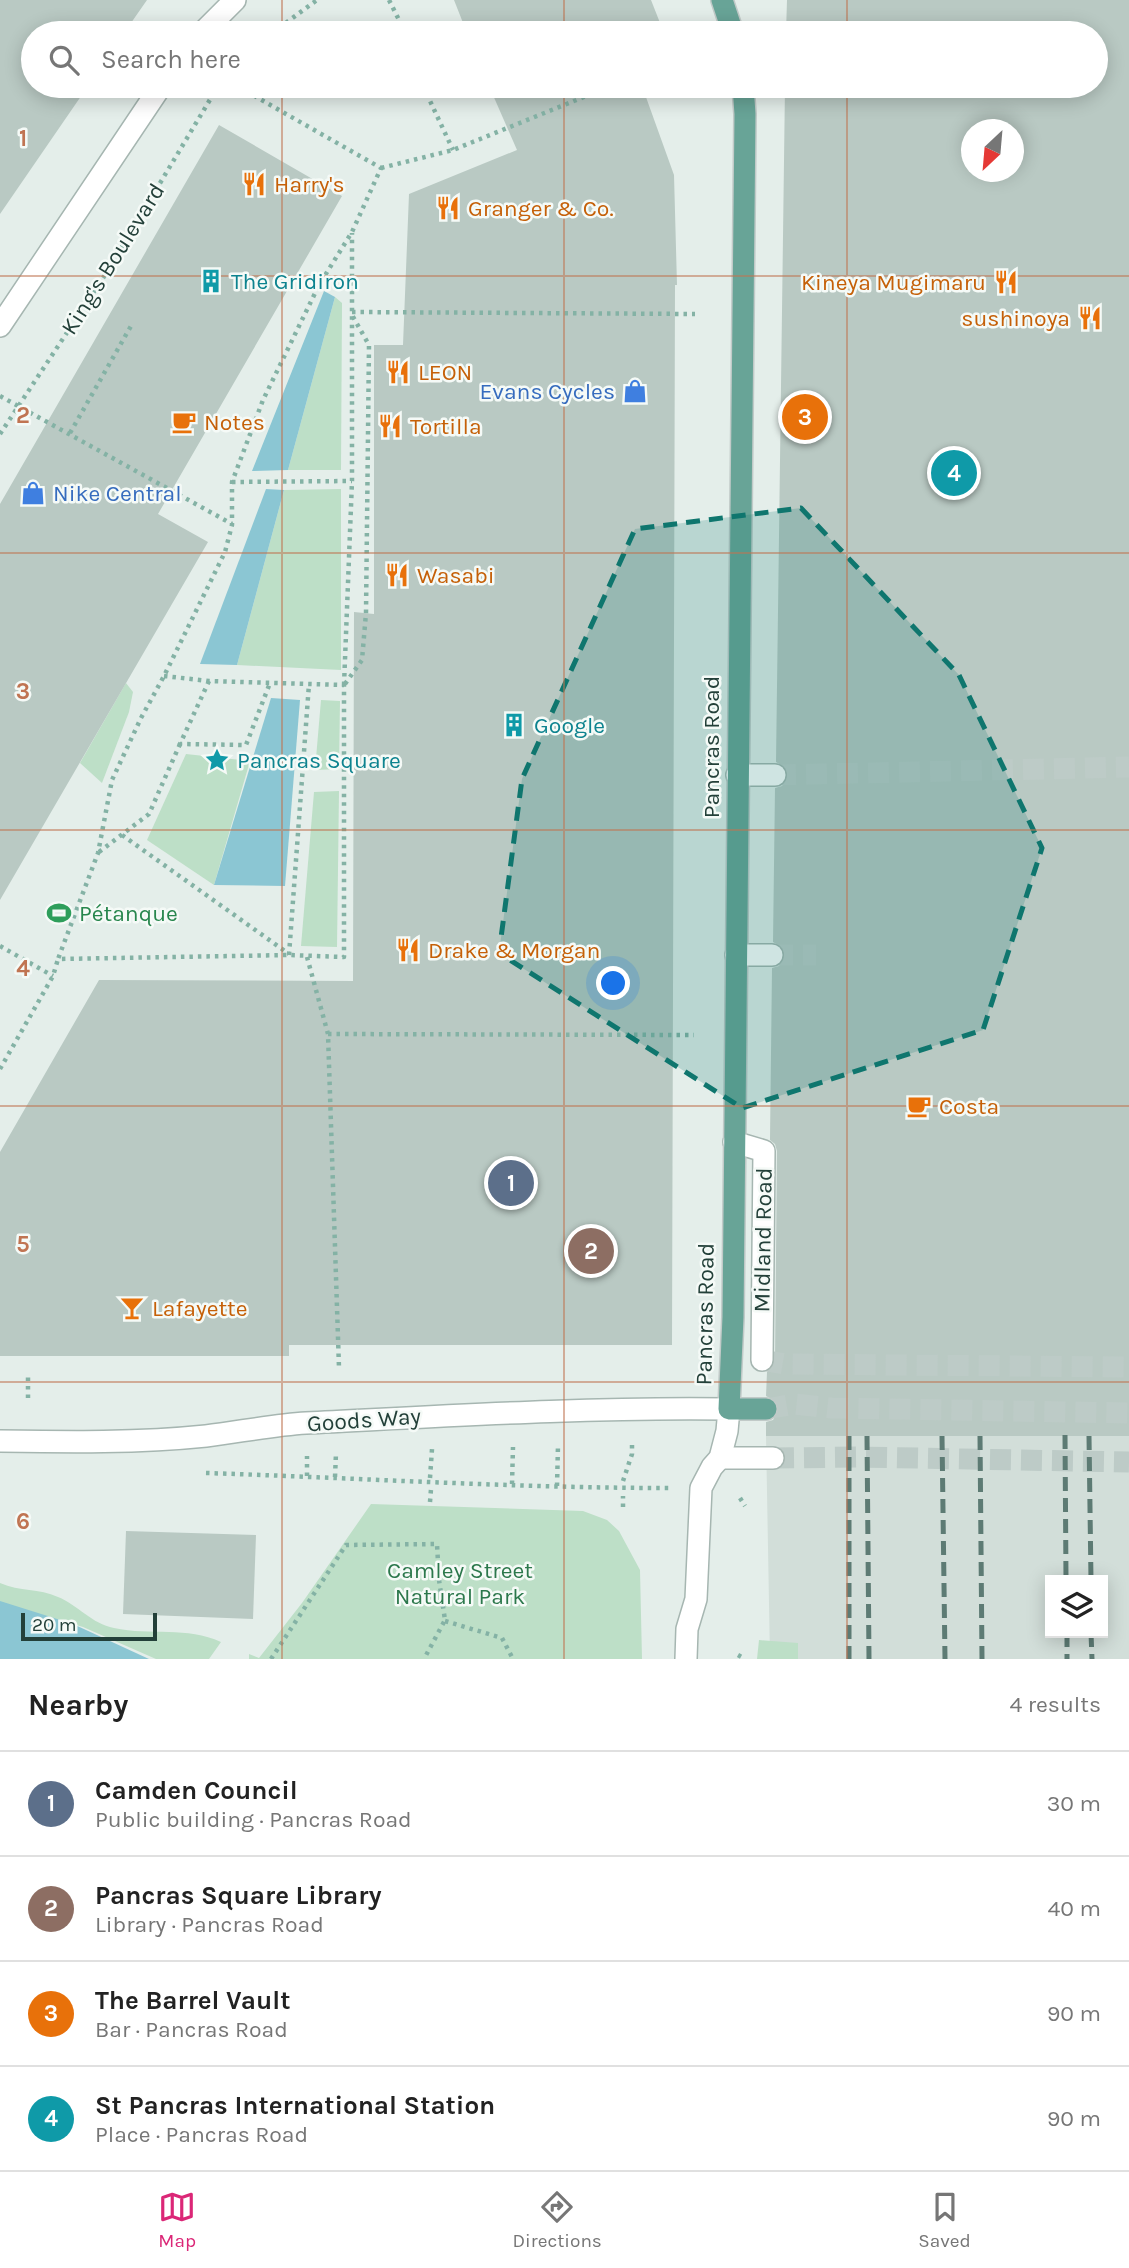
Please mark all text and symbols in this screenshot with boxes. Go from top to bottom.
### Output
search box [21,21,1108,98]
icon: search [45,41,83,79]
text: Search here [101,44,241,75]
north arrow [961,119,1024,182]
text: 1 [19,125,27,152]
restaurant icon: Harry's [240,170,268,198]
place label: Harry's [274,171,345,198]
street label: King's Boulevard [56,178,170,340]
restaurant icon: Granger & Co. [434,194,462,222]
place label: Granger & Co. [468,195,614,222]
building icon: The Gridiron [197,267,225,295]
place label: The Gridiron [231,268,359,295]
restaurant icon: Kineya Mugimaru [992,268,1020,296]
place label: Kineya Mugimaru [801,269,986,296]
restaurant icon: sushinoya [1076,304,1104,332]
place label: sushinoya [961,305,1070,332]
restaurant icon: LEON [384,358,412,386]
place label: LEON [418,359,472,386]
shop icon: Evans Cycles [621,377,649,405]
place label: Evans Cycles [479,378,615,405]
pin: 3 [782,391,828,443]
text: 2 [16,402,30,429]
cafe icon: Notes [170,408,198,436]
place label: Notes [204,409,265,436]
restaurant icon: Tortilla [376,412,404,440]
place label: Tortilla [410,413,482,440]
pin: 4 [931,447,977,499]
shop icon: Nike Central [19,479,47,507]
place label: Nike Central [53,480,182,507]
restaurant icon: Wasabi [383,561,411,589]
place label: Wasabi [417,562,495,589]
street label: Pancras Road [698,676,725,818]
text: 3 [16,678,30,705]
building icon: Google [500,711,528,739]
place label: Google [534,712,605,739]
place icon: Pancras Square [203,746,231,774]
place label: Pancras Square [237,747,401,774]
sports icon: Pétanque [45,899,73,927]
place label: Pétanque [79,900,178,927]
restaurant icon: Drake & Morgan [394,936,422,964]
place label: Drake & Morgan [428,937,600,964]
text: 4 [16,955,30,982]
your location [596,966,630,1000]
cafe icon: Costa [905,1092,933,1120]
place label: Costa [939,1093,999,1120]
pin: 1 [488,1157,534,1209]
street label: Midland Road [748,1167,778,1313]
pin: 2 [568,1225,614,1277]
text: 5 [16,1231,30,1258]
street label: Pancras Road [690,1242,720,1386]
bar icon: Lafayette [118,1294,146,1322]
place label: Lafayette [152,1295,248,1322]
street label: Goods Way [306,1403,422,1437]
text: 6 [16,1508,30,1535]
park label: Camley Street Natural Park [387,1557,533,1610]
map controls [1045,1575,1108,1638]
button: layers [1045,1575,1108,1638]
scale bar [21,1610,158,1642]
text: 20 m [32,1614,77,1636]
text: Nearby [28,1687,128,1723]
text: 4 results [1009,1691,1101,1718]
text: Camden Council [95,1775,298,1806]
text: 1 [47,1790,55,1817]
text: 30 m [1047,1790,1101,1817]
text: Public building · Pancras Road [95,1806,412,1833]
text: Pancras Square Library [95,1880,382,1911]
text: 2 [44,1895,58,1922]
text: 40 m [1048,1895,1101,1922]
text: Library · Pancras Road [95,1911,324,1938]
text: The Barrel Vault [95,1985,290,2016]
text: 3 [44,2000,58,2027]
text: 90 m [1047,2000,1101,2027]
text: Bar · Pancras Road [95,2016,288,2043]
text: St Pancras International Station [95,2090,495,2121]
text: 4 [44,2105,58,2132]
text: 90 m [1047,2105,1101,2132]
text: Place · Pancras Road [95,2121,308,2148]
tab: Map [158,2188,196,2252]
tab: Directions [513,2188,602,2252]
tab: Saved [918,2188,971,2252]

